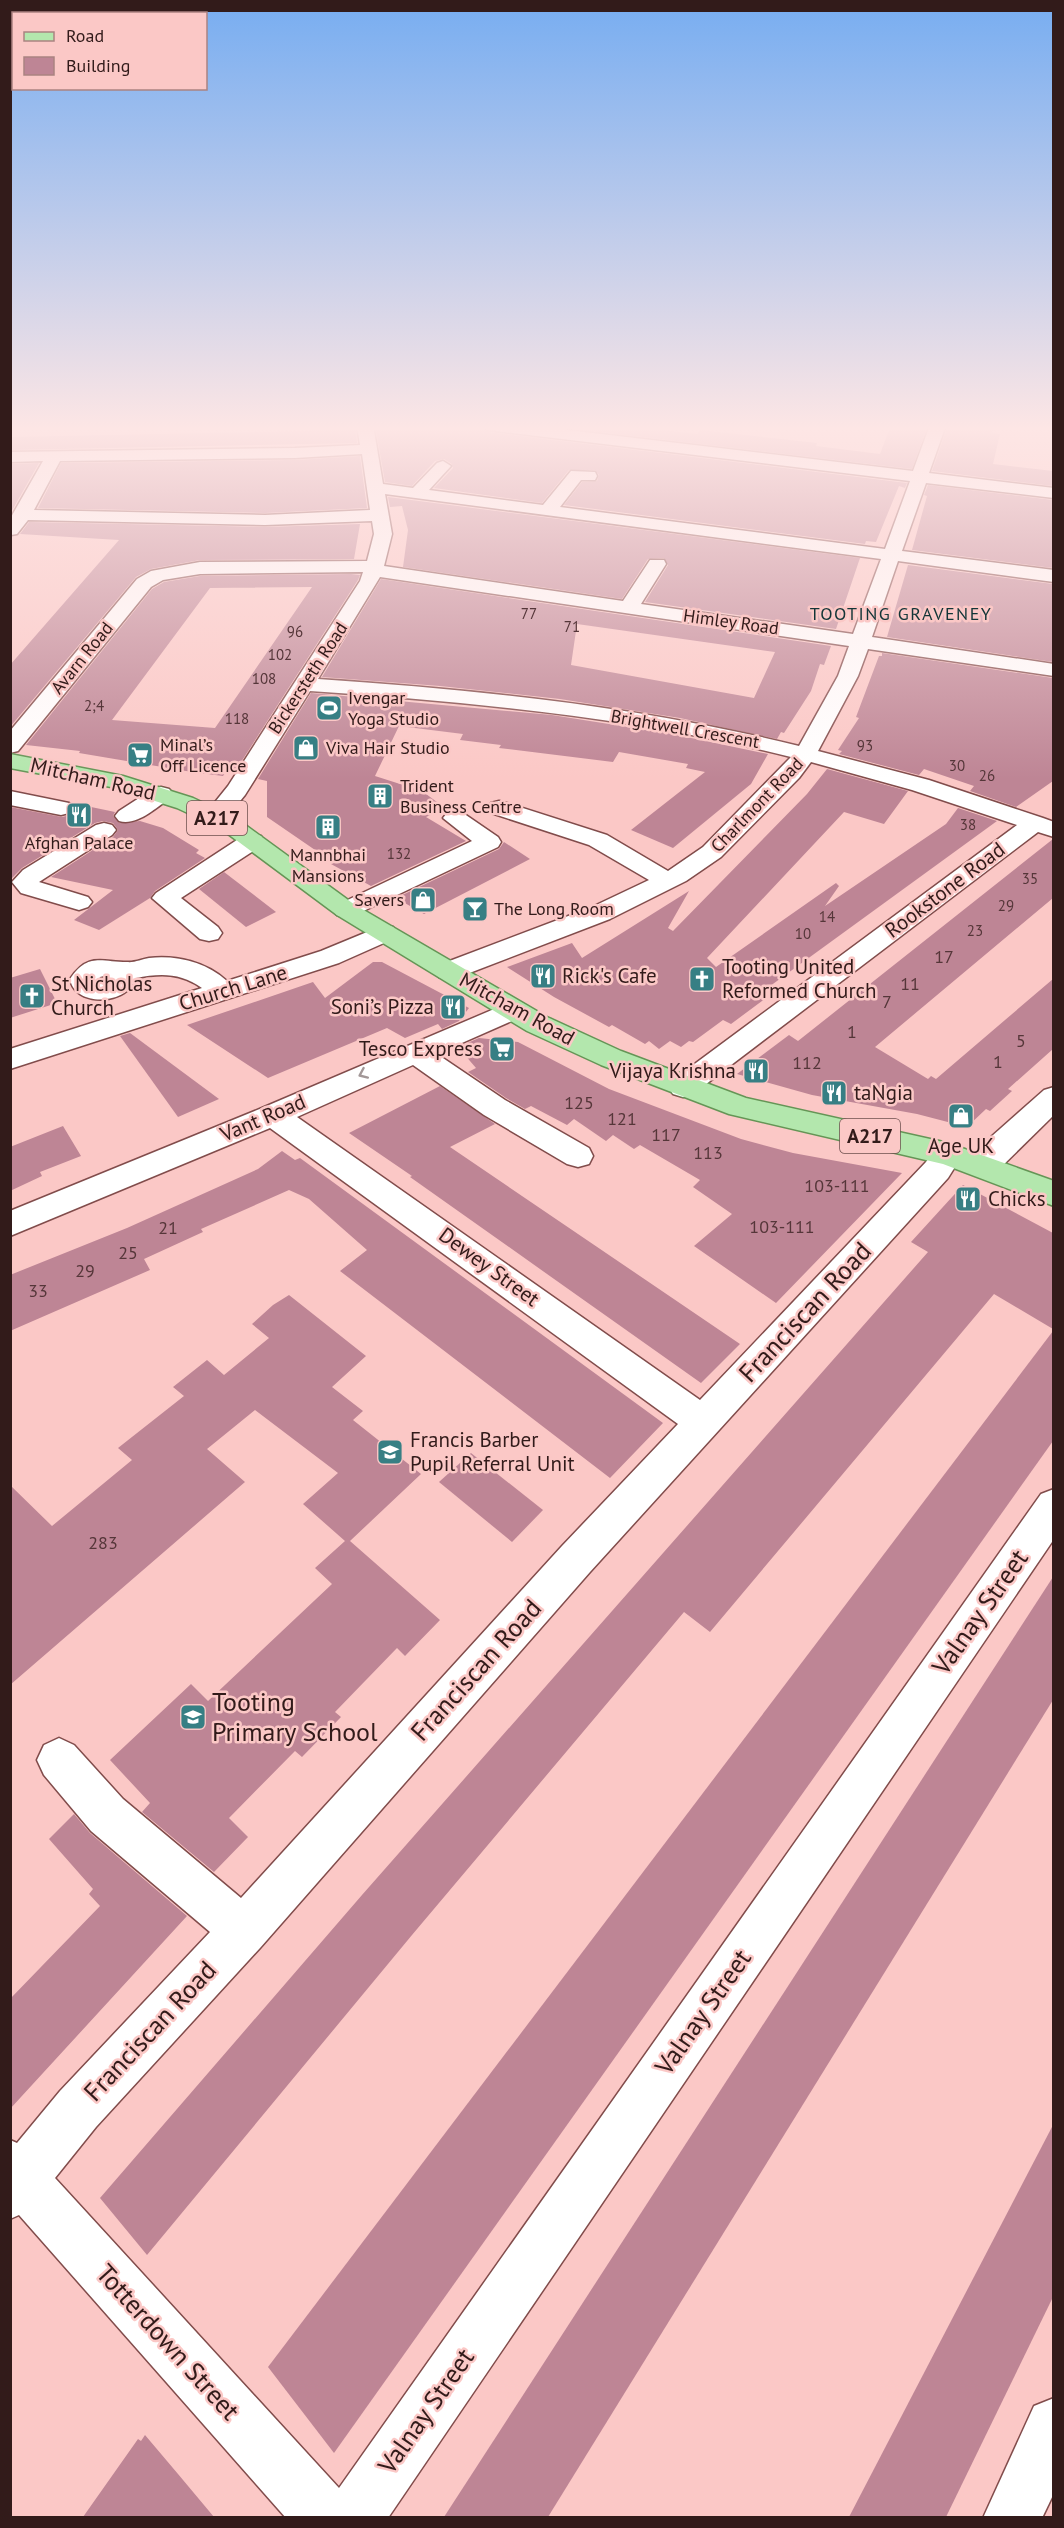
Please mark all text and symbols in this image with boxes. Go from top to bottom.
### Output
legend [12,12,207,90]
text: Road [66,24,104,47]
text: Building [66,54,130,77]
district label: TOOTING GRAVENEY [810,602,992,625]
street label: Himley Road [682,603,780,640]
house number: 77 [521,604,537,623]
street label: Avarn Road [45,617,118,698]
house number: 71 [564,617,580,636]
street label: Bickersteth Road [263,618,352,738]
house number: 96 [287,622,303,641]
house number: 102 [268,645,292,664]
house number: 108 [252,669,276,688]
place label: Ivengar Yoga Studio [348,686,439,730]
sports icon: Ivengar Yoga Studio [314,693,344,723]
house number: 2;4 [84,696,104,715]
street label: Brightwell Crescent [609,704,761,753]
house number: 118 [225,709,249,728]
place label: Minal’s Off Licence [160,733,246,777]
shop icon: Viva Hair Studio [291,733,321,763]
place label: Viva Hair Studio [325,736,450,759]
house number: 93 [857,736,873,755]
supermarket icon: Minal’s Off Licence [125,740,155,770]
street label: Mitcham Road [28,751,158,806]
street label: Charlmont Road [705,752,808,857]
house number: 30 [949,756,965,775]
house number: 26 [979,766,995,785]
place label: Trident Business Centre [400,774,522,818]
building icon: Trident Business Centre [365,781,395,811]
restaurant icon: Afghan Palace [64,800,94,830]
road number: A217 [187,801,247,835]
building icon: Mannbhai Mansions [313,812,343,842]
house number: 38 [960,815,976,834]
place label: Afghan Palace [25,831,133,854]
street label: Rookstone Road [879,836,1010,943]
place label: Mannbhai Mansions [290,843,366,887]
house number: 132 [387,844,411,863]
house number: 35 [1022,869,1038,888]
shop icon: Savers [408,885,438,915]
place label: Savers [354,888,404,911]
bar icon: The Long Room [460,894,490,924]
house number: 29 [998,896,1014,915]
place label: The Long Room [494,897,614,920]
house number: 14 [819,907,835,926]
house number: 23 [967,921,983,940]
house number: 10 [795,924,811,943]
house number: 17 [934,945,954,968]
place label: Tooting United Reformed Church [722,953,877,1004]
street label: Church Lane [176,958,290,1017]
restaurant icon: Rick's Cafe [528,961,558,991]
place label: Rick's Cafe [562,962,657,989]
church icon: Tooting United Reformed Church [687,964,717,994]
street label: Mitcham Road [455,966,580,1051]
place label: St Nicholas Church [51,970,152,1021]
house number: 11 [900,972,920,995]
church icon: St Nicholas Church [17,981,47,1011]
house number: 7 [882,990,892,1013]
restaurant icon: Soni’s Pizza [438,992,468,1022]
place label: Soni’s Pizza [331,993,434,1020]
house number: 1 [847,1020,857,1043]
house number: 5 [1016,1029,1026,1052]
supermarket icon: Tesco Express [487,1034,517,1064]
place label: Tesco Express [359,1035,482,1062]
house number: 1 [993,1050,1003,1073]
house number: 112 [792,1051,822,1074]
restaurant icon: Vijaya Krishna [741,1056,771,1086]
place label: Vijaya Krishna [608,1057,736,1084]
one-way arrow [359,1067,370,1079]
restaurant icon: taNgia [819,1078,849,1108]
place label: taNgia [854,1079,913,1106]
street label: Vant Road [215,1088,309,1148]
house number: 125 [564,1091,594,1114]
shop icon: Age UK [946,1101,976,1131]
house number: 121 [607,1107,637,1130]
road number: A217 [840,1119,900,1153]
house number: 117 [651,1123,681,1146]
place label: Age UK [928,1132,994,1159]
house number: 113 [693,1141,723,1164]
house number: 103-111 [804,1174,870,1197]
restaurant icon: Chicks [953,1184,983,1214]
place label: Chicks [988,1185,1045,1212]
house number: 103-111 [749,1215,815,1238]
house number: 21 [158,1216,178,1239]
street label: Dewey Street [434,1221,545,1312]
street label: Franciscan Road [731,1235,878,1389]
house number: 25 [118,1241,138,1264]
house number: 29 [75,1259,95,1282]
house number: 33 [28,1279,48,1302]
place label: Francis Barber Pupil Referral Unit [410,1426,575,1477]
school or university icon: Francis Barber Pupil Referral Unit [375,1437,405,1467]
house number: 283 [88,1531,118,1554]
street label: Valnay Street [924,1542,1035,1682]
street label: Franciscan Road [403,1592,548,1748]
place label: Tooting Primary School [212,1685,378,1748]
school or university icon: Tooting Primary School [178,1702,208,1732]
street label: Valnay Street [647,1942,758,2082]
street label: Franciscan Road [76,1954,223,2108]
street label: Totterdown Street [90,2257,247,2427]
street label: Valnay Street [370,2341,481,2481]

